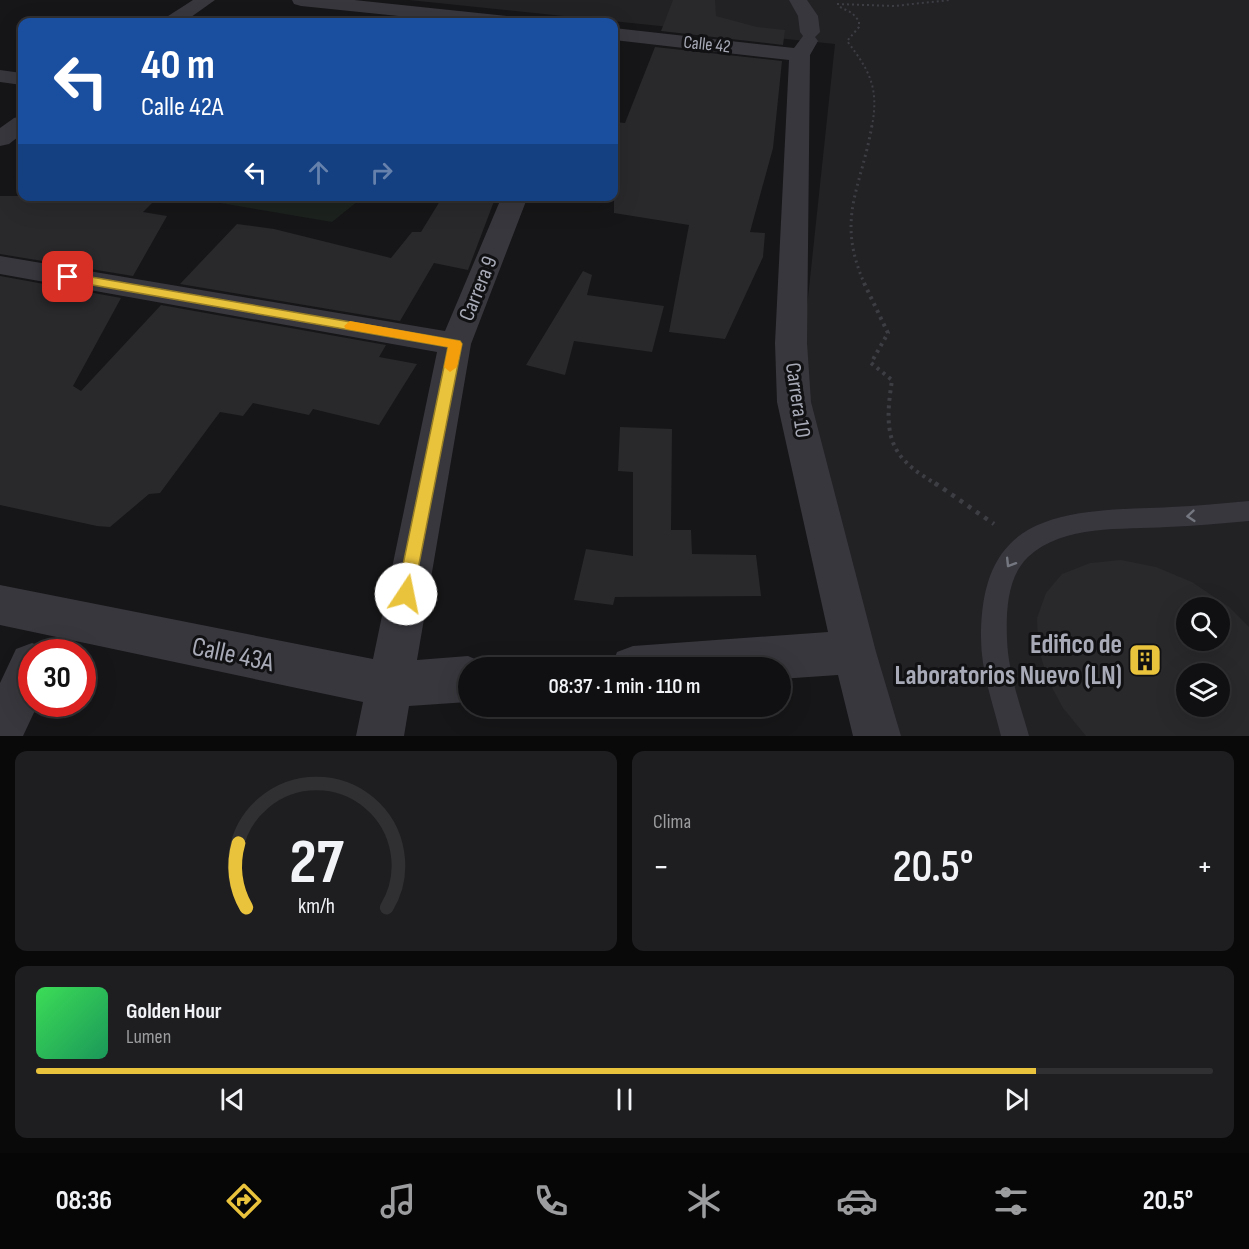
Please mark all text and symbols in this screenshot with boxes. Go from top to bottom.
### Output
street label: Calle 42 [682,32,732,57]
text: 40 m [141,40,215,91]
icon: left [42,42,120,120]
text: Calle 42A [141,91,223,123]
icon: left [239,156,272,189]
icon: ahead [302,156,335,189]
icon: right [365,156,398,189]
pin [42,251,93,302]
street label: Carrera 9 [453,252,504,325]
icon: arrive [51,260,84,293]
street label: Carrera 10 [779,361,816,439]
one-way arrow [1186,509,1195,522]
one-way arrow [1005,557,1017,567]
position arrow [374,562,438,626]
map controls [1176,597,1230,717]
button: search [1176,597,1230,651]
place label: Edifico de Laboratorios Nuevo (LN) [895,629,1122,692]
street label: Calle 43A [189,631,277,679]
speed limit sign: 30 [18,639,96,717]
building icon: Edifico de Laboratorios Nuevo (LN) [1127,642,1163,678]
button: layers [1176,663,1230,717]
text: 08:37 · 1 min · 110 m [549,673,700,700]
text: Clima [653,810,691,834]
text: 27 [289,826,344,901]
text: 20.5° [892,840,974,895]
text: − [653,847,669,887]
text: + [1197,847,1213,887]
text: km/h [297,894,335,919]
text: Golden Hour [126,998,222,1025]
text: Lumen [126,1025,171,1049]
icon: previous [216,1083,249,1116]
icon: pause [608,1083,641,1116]
icon: next [1000,1083,1033,1116]
icon: directions [223,1180,265,1222]
icon: music [377,1180,419,1222]
icon: phone [530,1180,572,1222]
icon: climate [683,1180,725,1222]
icon: car [836,1180,878,1222]
icon: filters [990,1180,1032,1222]
text: 08:36 [56,1185,112,1217]
text: 20.5° [1143,1185,1193,1217]

